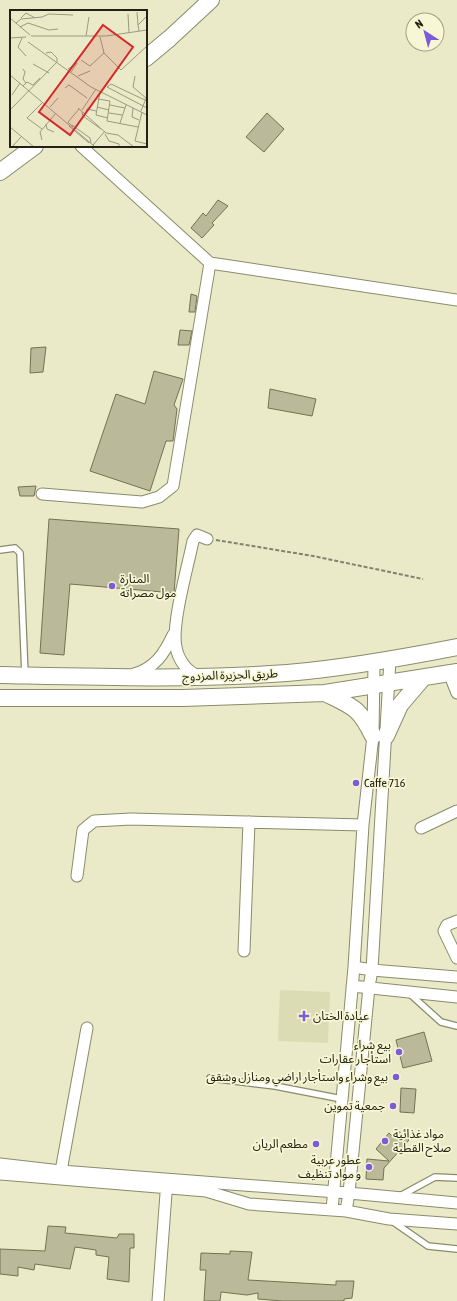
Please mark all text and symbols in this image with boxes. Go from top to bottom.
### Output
inset map [10,10,147,147]
north arrow [405,12,445,52]
text: N [413,17,425,31]
place label: المنارة مول مصراتة [120,572,176,600]
marker: المنارة مول مصراتة [107,581,117,591]
street label: طريق الجزيرة المزدوج [182,666,278,686]
place label: Caffe 716 [364,776,406,790]
marker: Caffe 716 [351,778,361,788]
place label: عيادة الختان [313,1009,369,1023]
marker: عيادة الختان [298,1010,310,1022]
place label: بيع شراء استأجار عقارات [320,1038,391,1066]
marker: بيع شراء استأجار عقارات [394,1047,404,1057]
place label: بيع وشراء واستأجار اراضي ومنازل وشقق [206,1069,388,1087]
marker: بيع وشراء واستأجار اراضي ومنازل وشقق [391,1072,401,1082]
place label: جمعية تموين [324,1099,385,1113]
marker: جمعية تموين [388,1101,398,1111]
place label: مواد غذائية صلاح القطية [393,1127,451,1157]
marker: مواد غذائية صلاح القطية [380,1136,390,1146]
place label: مطعم الريان [253,1137,308,1153]
marker: مطعم الريان [311,1139,321,1149]
place label: عطور عربية و مواد تنظيف [298,1153,361,1181]
marker: عطور عربية و مواد تنظيف [364,1162,374,1172]

